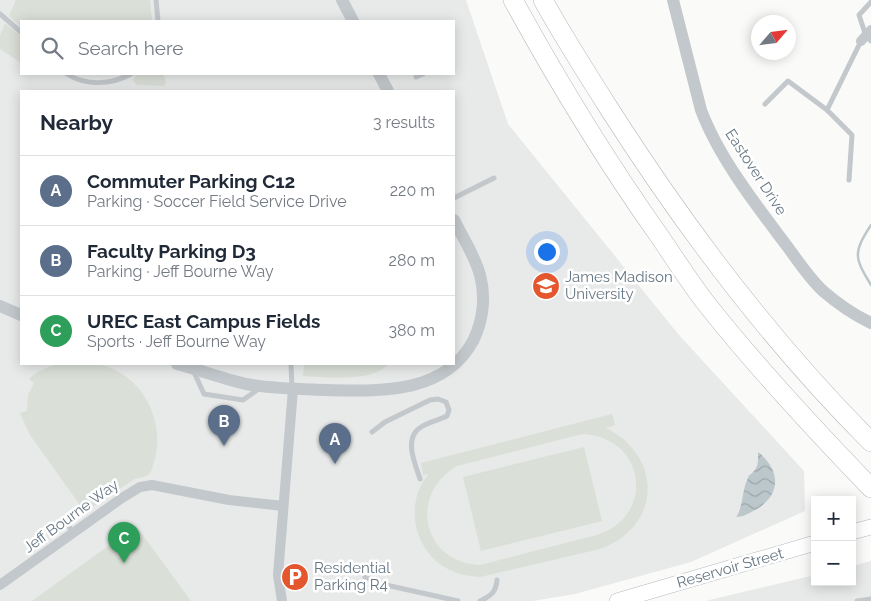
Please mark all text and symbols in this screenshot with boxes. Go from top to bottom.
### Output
north arrow [751,15,796,60]
search box [20,20,455,75]
icon: search [38,34,66,62]
text: Search here [78,37,184,59]
text: Nearby [40,110,113,135]
text: 3 results [373,113,435,132]
street label: Eastover Drive [721,126,791,219]
text: Commuter Parking C12 [87,170,295,192]
text: A [51,181,61,200]
text: 220 m [390,181,435,200]
text: Parking · Soccer Field Service Drive [87,192,347,211]
your location [534,239,560,265]
text: Faculty Parking D3 [87,240,256,262]
text: B [51,251,61,270]
text: 280 m [389,251,435,270]
text: Parking · Jeff Bourne Way [87,262,274,281]
place label: James Madison University [565,268,673,303]
school or university icon: James Madison University [531,271,561,301]
text: UREC East Campus Fields [87,310,320,332]
text: C [51,321,61,340]
text: 380 m [388,321,435,340]
text: Sports · Jeff Bourne Way [87,332,266,351]
pin: B [208,405,240,446]
pin: A [319,423,351,464]
street label: Jeff Bourne Way [20,476,122,556]
map controls [811,496,856,586]
button: + [811,496,856,541]
pin: C [108,522,140,563]
button: − [811,541,856,586]
street label: Reservoir Street [675,544,785,592]
place label: Residential Parking R4 [314,559,391,594]
parking icon: Residential Parking R4 [280,562,310,592]

